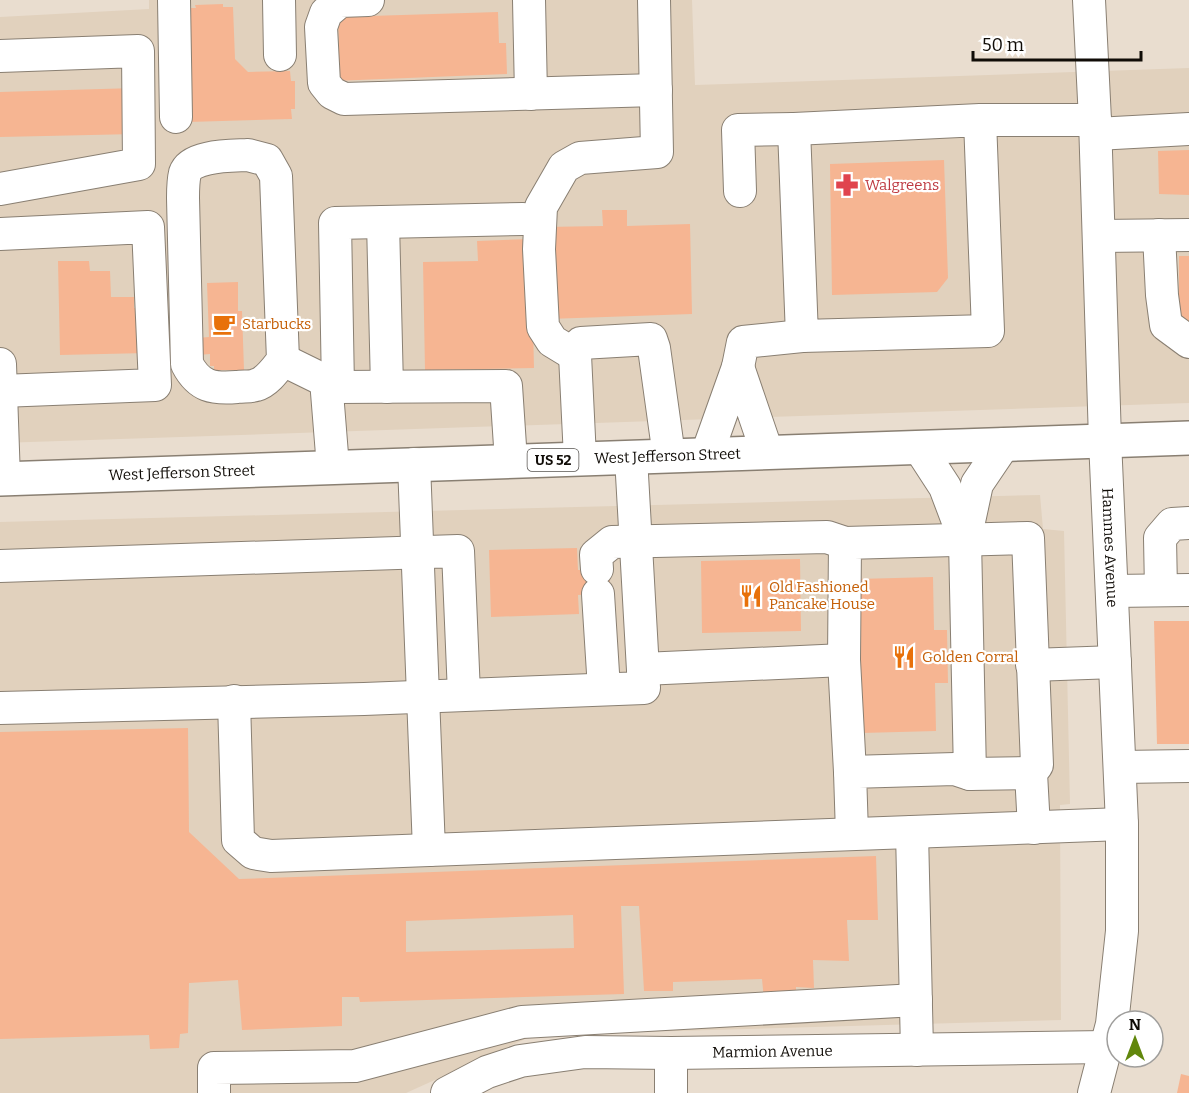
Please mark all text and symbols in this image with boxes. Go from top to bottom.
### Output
scale bar [973,24,1141,62]
text: 50 m [982,34,1024,56]
pharmacy icon: Walgreens [834,172,860,198]
place label: Walgreens [865,176,939,194]
cafe icon: Starbucks [211,311,237,337]
place label: Starbucks [242,315,311,333]
street label: West Jefferson Street [594,444,742,467]
road number: US 52 [528,449,578,471]
street label: West Jefferson Street [108,461,256,484]
street label: Hammes Avenue [1098,487,1121,608]
place label: Old Fashioned Pancake House [769,578,875,613]
restaurant icon: Old Fashioned Pancake House [738,583,764,609]
restaurant icon: Golden Corral [891,644,917,670]
place label: Golden Corral [922,648,1019,666]
north arrow [1105,1009,1165,1069]
text: N [1129,1015,1141,1034]
street label: Marmion Avenue [712,1042,833,1061]

